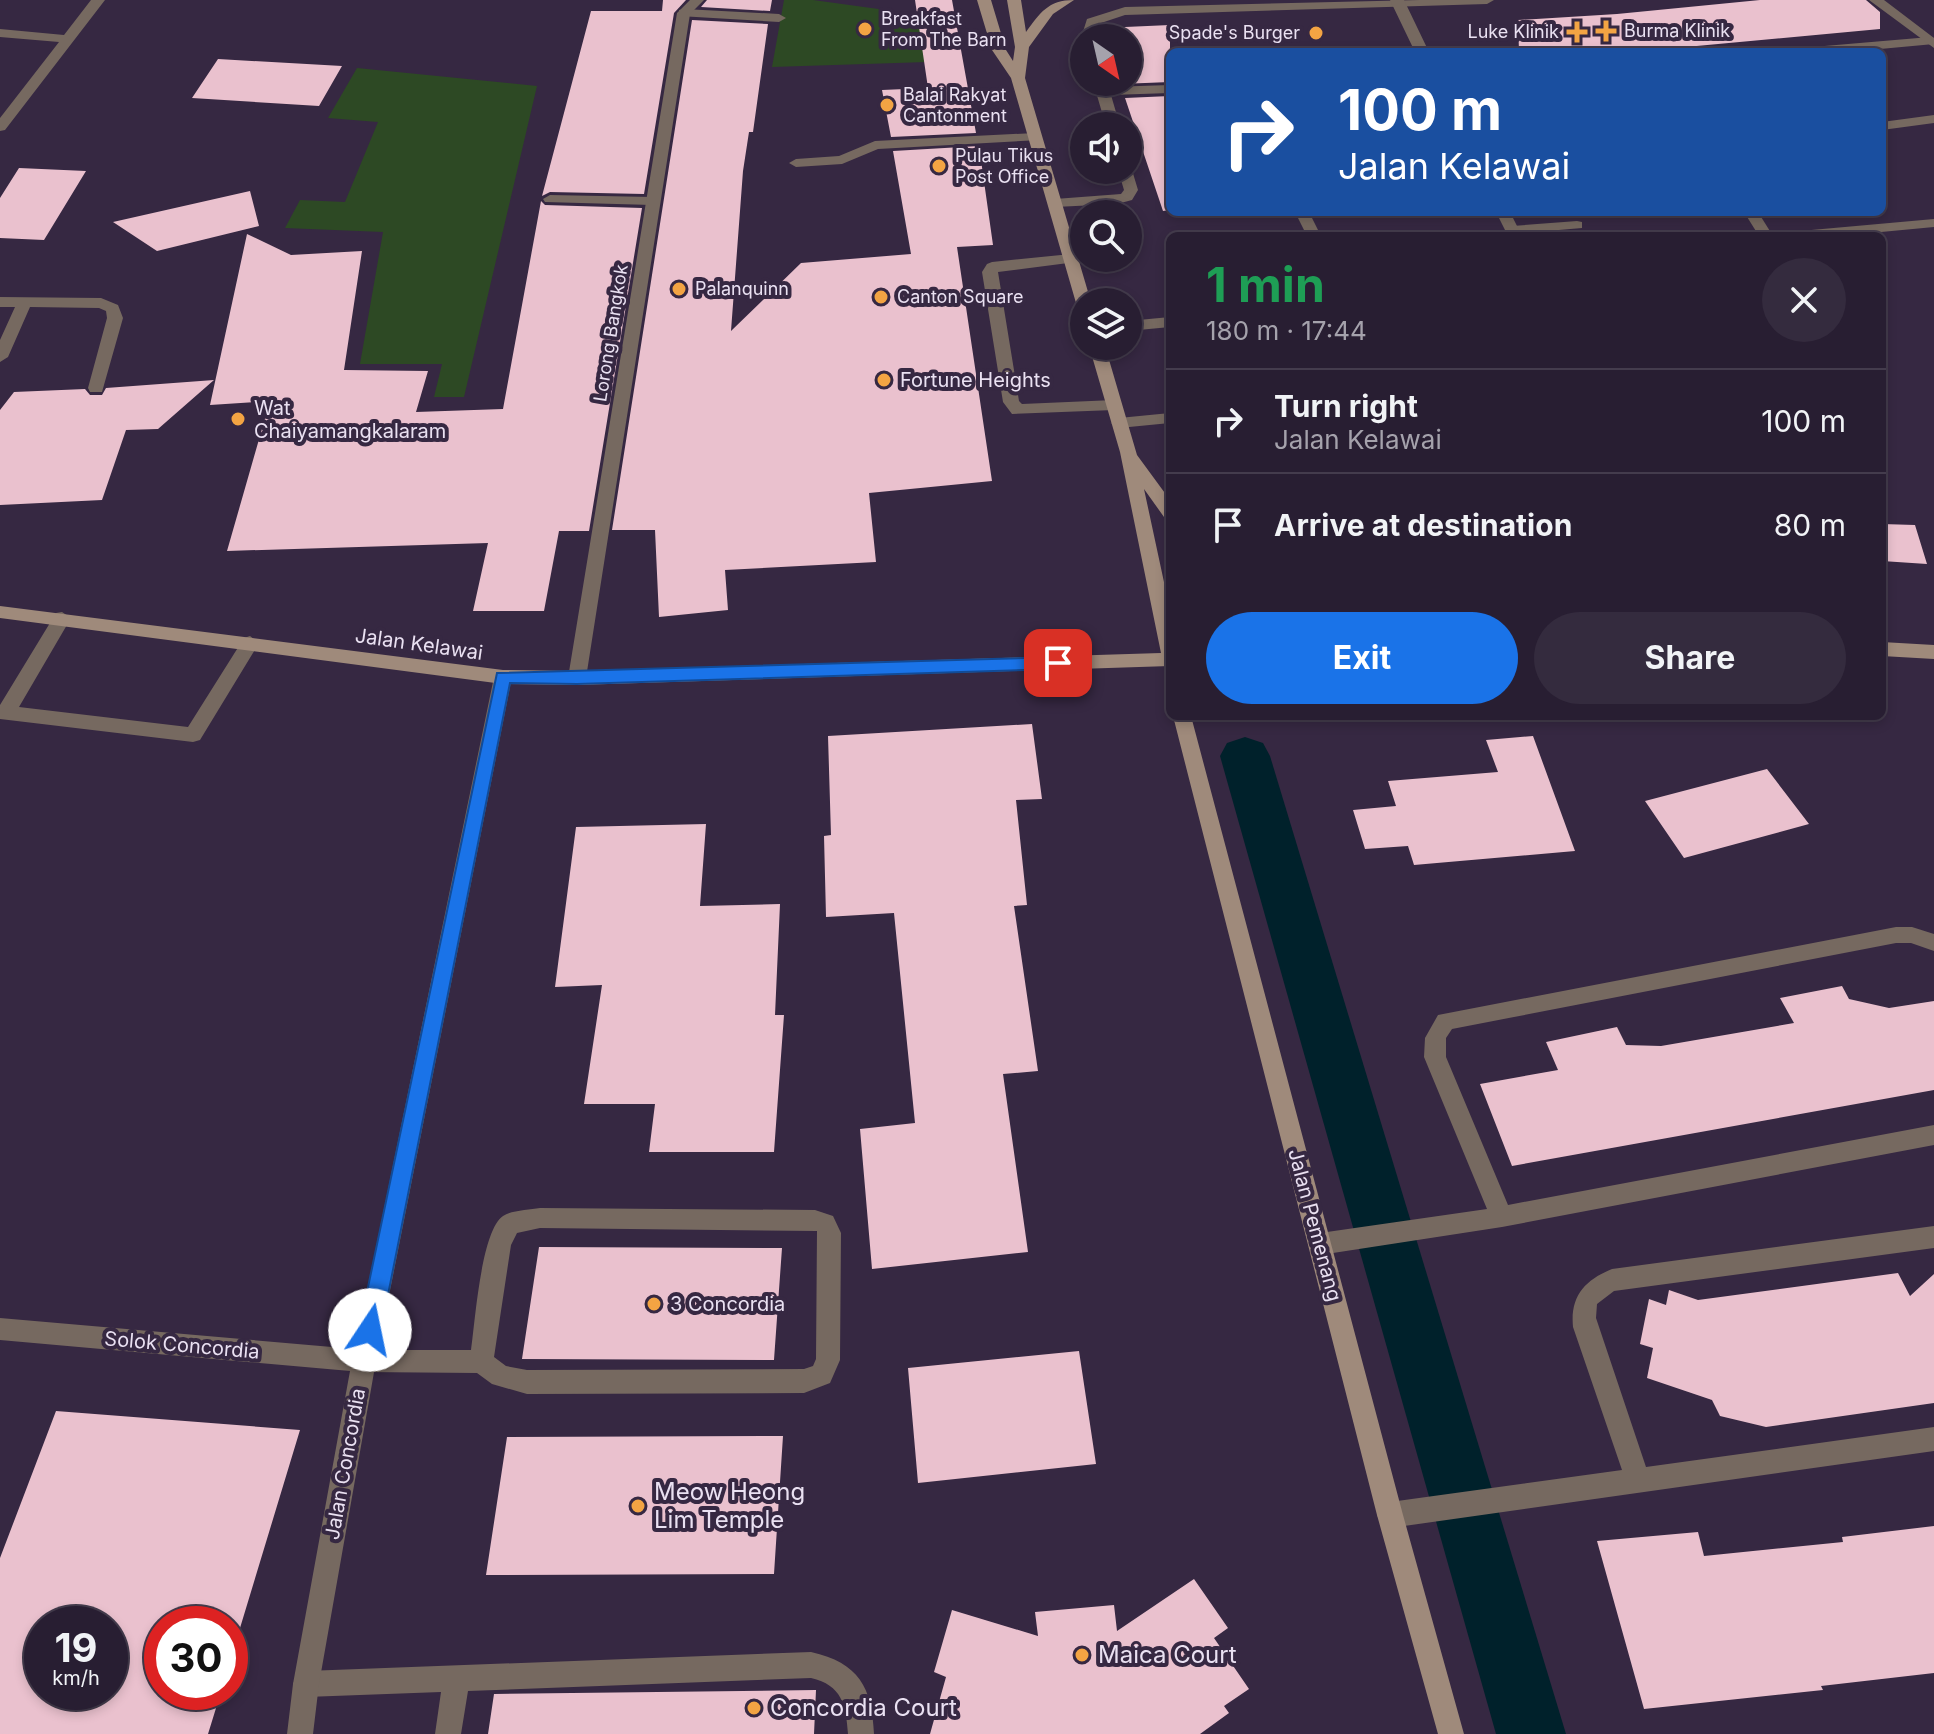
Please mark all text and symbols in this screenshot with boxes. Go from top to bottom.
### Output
place label: Breakfast From The Barn [881,8,1007,50]
marker: Breakfast From The Barn [856,20,874,38]
marker: Burma Klinik [1595,20,1617,42]
place label: Burma Klinik [1624,20,1730,41]
place label: Luke Klinik [1467,21,1559,42]
marker: Luke Klinik [1566,21,1588,43]
place label: Spade's Burger [1169,22,1300,43]
north arrow [1070,24,1142,96]
map controls [1070,24,1142,360]
marker: Spade's Burger [1307,24,1325,42]
text: 100 m [1338,76,1502,144]
icon: right [1206,80,1310,184]
place label: Balai Rakyat Cantonment [903,84,1007,126]
marker: Balai Rakyat Cantonment [878,96,896,114]
button: sound [1070,112,1142,184]
text: Jalan Kelawai [1338,144,1570,188]
place label: Pulau Tikus Post Office [955,145,1053,187]
marker: Pulau Tikus Post Office [930,157,948,175]
button: search [1070,200,1142,272]
text: 1 min [1206,255,1325,314]
button: close [1762,258,1846,342]
street label: Lorong Bangkok [589,263,632,403]
place label: Palanquinn [695,278,789,299]
marker: Palanquinn [670,280,688,298]
place label: Canton Square [897,286,1023,307]
marker: Canton Square [872,288,890,306]
button: layers [1070,288,1142,360]
text: 180 m · 17:44 [1206,315,1367,346]
place label: Fortune Heights [900,368,1051,392]
marker: Fortune Heights [875,371,893,389]
text: Turn right [1274,388,1418,424]
place label: Wat Chaiyamangkalaram [254,396,446,443]
icon: right [1206,399,1250,443]
text: 100 m [1761,403,1846,439]
marker: Wat Chaiyamangkalaram [229,410,247,428]
text: Jalan Kelawai [1274,424,1442,455]
icon: arrive [1206,503,1250,547]
text: Arrive at destination [1274,507,1572,543]
text: 80 m [1774,507,1846,543]
button: Exit [1206,612,1518,704]
button: Share [1534,612,1846,704]
street label: Jalan Kelawai [353,623,485,665]
pin [1024,629,1092,697]
icon: arrive [1036,641,1080,685]
street label: Jalan Pemenang [1283,1146,1347,1304]
position arrow [328,1288,412,1372]
place label: 3 Concordia [670,1292,785,1316]
marker: 3 Concordia [645,1295,663,1313]
street label: Solok Concordia [103,1326,261,1364]
street label: Jalan Concordia [320,1386,370,1542]
place label: Meow Heong Lim Temple [654,1477,805,1534]
marker: Meow Heong Lim Temple [629,1497,647,1515]
speed limit sign: 30 [144,1606,248,1710]
text: 19 [54,1623,98,1672]
place label: Maica Court [1098,1640,1237,1669]
marker: Maica Court [1073,1646,1091,1664]
text: km/h [52,1666,100,1690]
place label: Concordia Court [770,1693,957,1722]
marker: Concordia Court [745,1699,763,1717]

